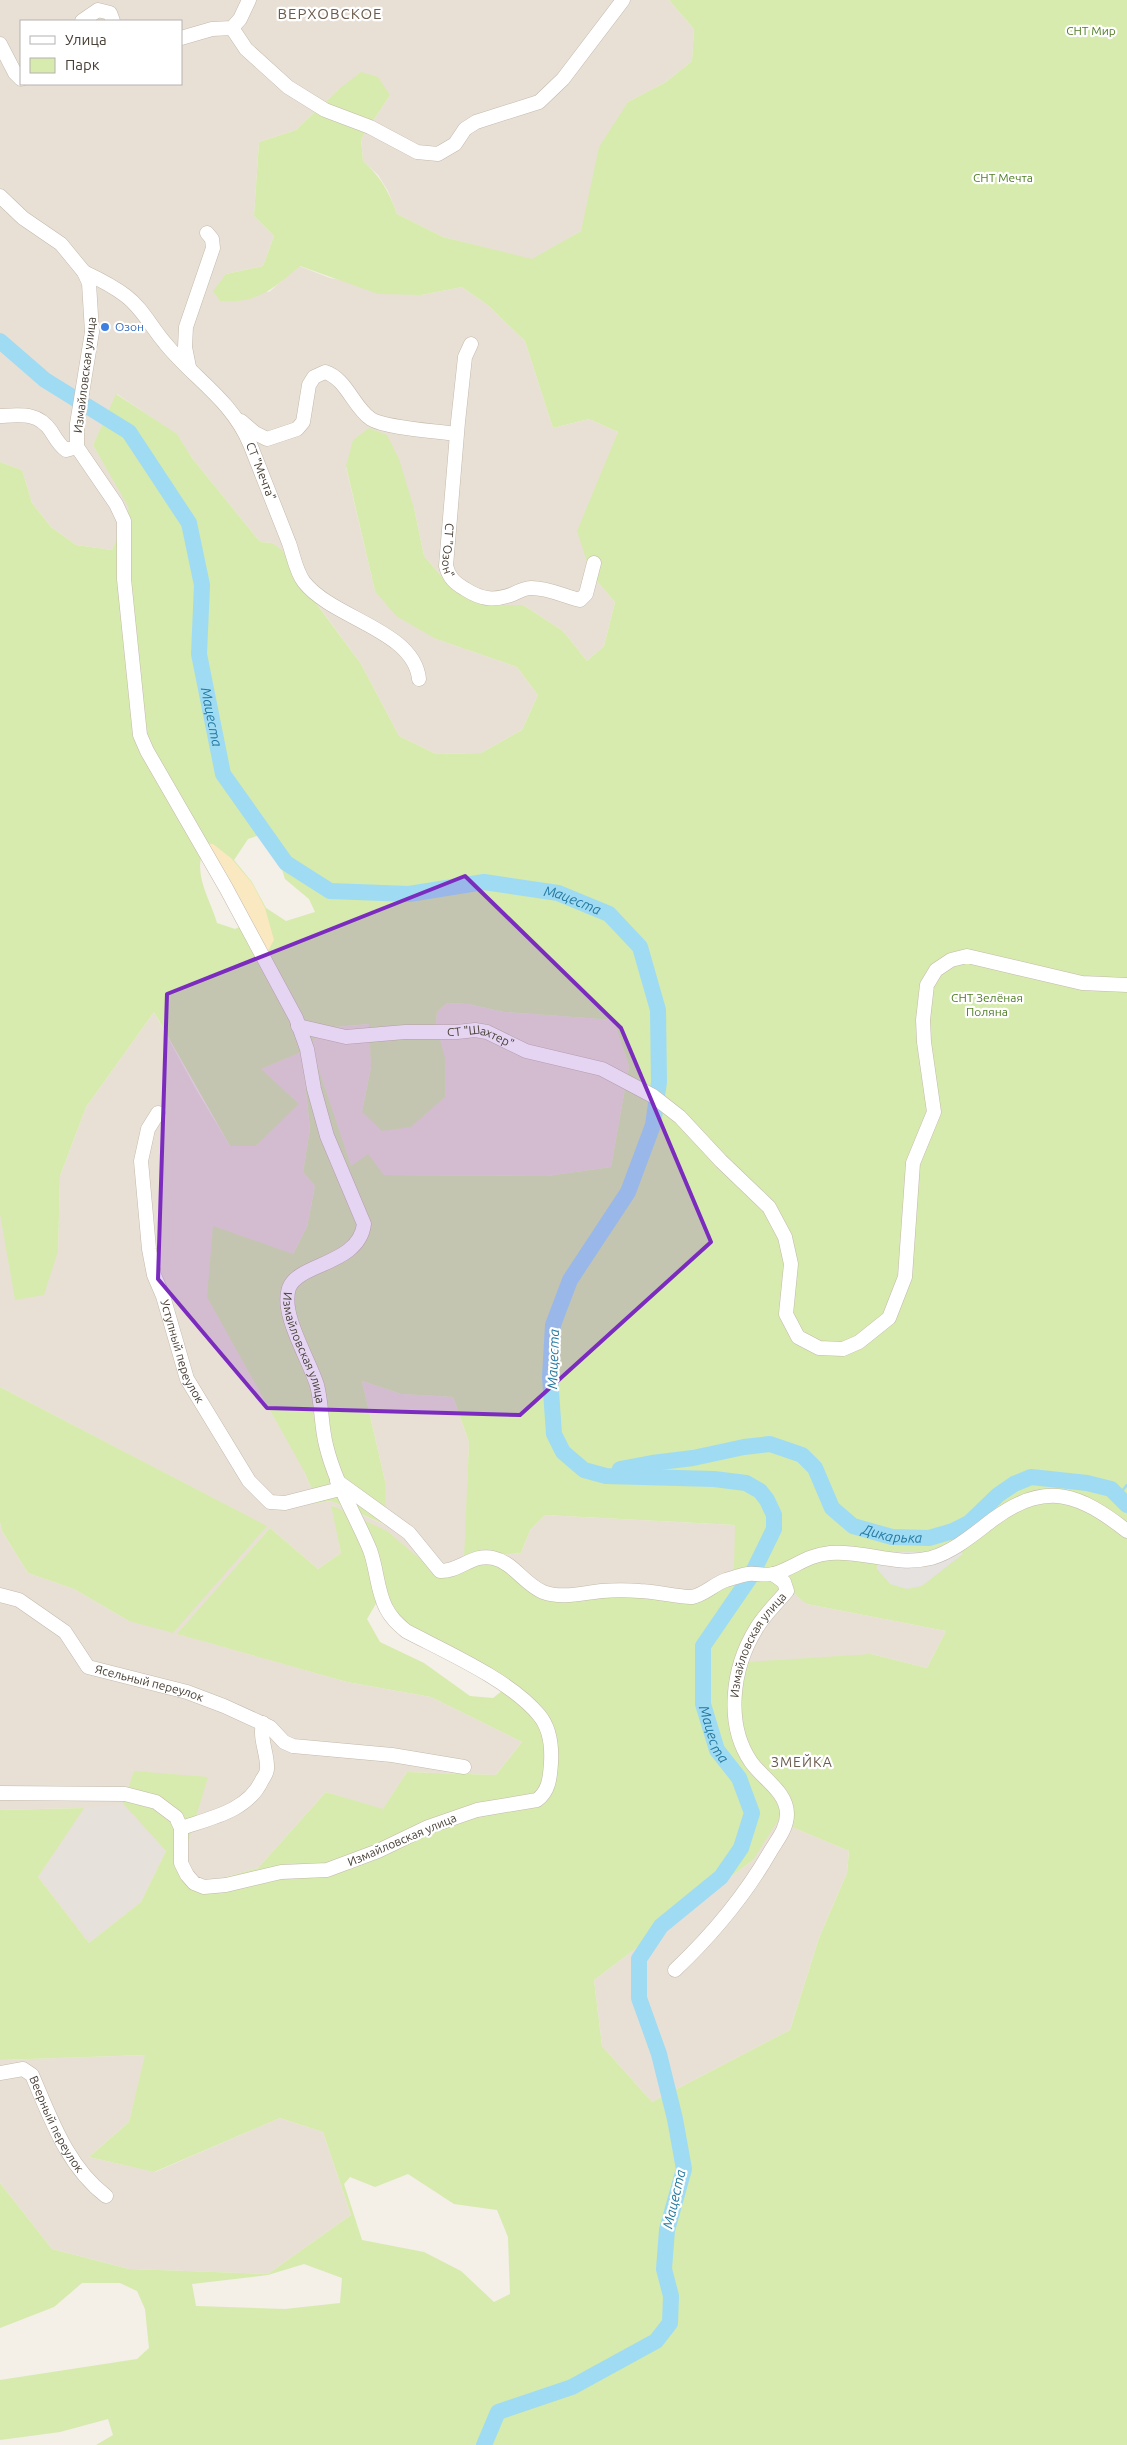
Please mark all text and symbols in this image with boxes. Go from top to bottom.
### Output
district label: ВЕРХОВСКОЕ [278,5,383,22]
legend [20,20,182,85]
park label: СНТ Мир [1066,24,1116,37]
text: Улица [65,31,107,48]
text: Парк [65,56,100,73]
park label: СНТ Мечта [973,171,1033,184]
street label: Измайловская улица [71,316,98,434]
place label: Озон [115,320,144,333]
marker: Озон [99,321,111,333]
street label: СТ "Мечта" [244,440,279,502]
street label: СТ "Озон" [440,523,457,581]
water label: Мацеста [198,686,225,749]
water label: Мацеста [543,883,604,918]
park label: СНТ Зелёная Поляна [951,991,1023,1018]
street label: СТ "Шахтер" [447,1022,516,1050]
street label: Измайловская улица [281,1292,327,1404]
street label: Уступный переулок [158,1298,207,1405]
water label: Мацеста [544,1328,562,1389]
water label: Дикарька [859,1520,923,1546]
street label: Измайловская улица [728,1590,789,1698]
street label: Ясельный переулок [94,1662,206,1704]
water label: Мацеста [696,1704,732,1766]
district label: ЗМЕЙКА [771,1753,833,1770]
street label: Измайловская улица [345,1811,458,1868]
street label: Веерный переулок [27,2074,87,2175]
water label: Мацеста [659,2167,689,2230]

